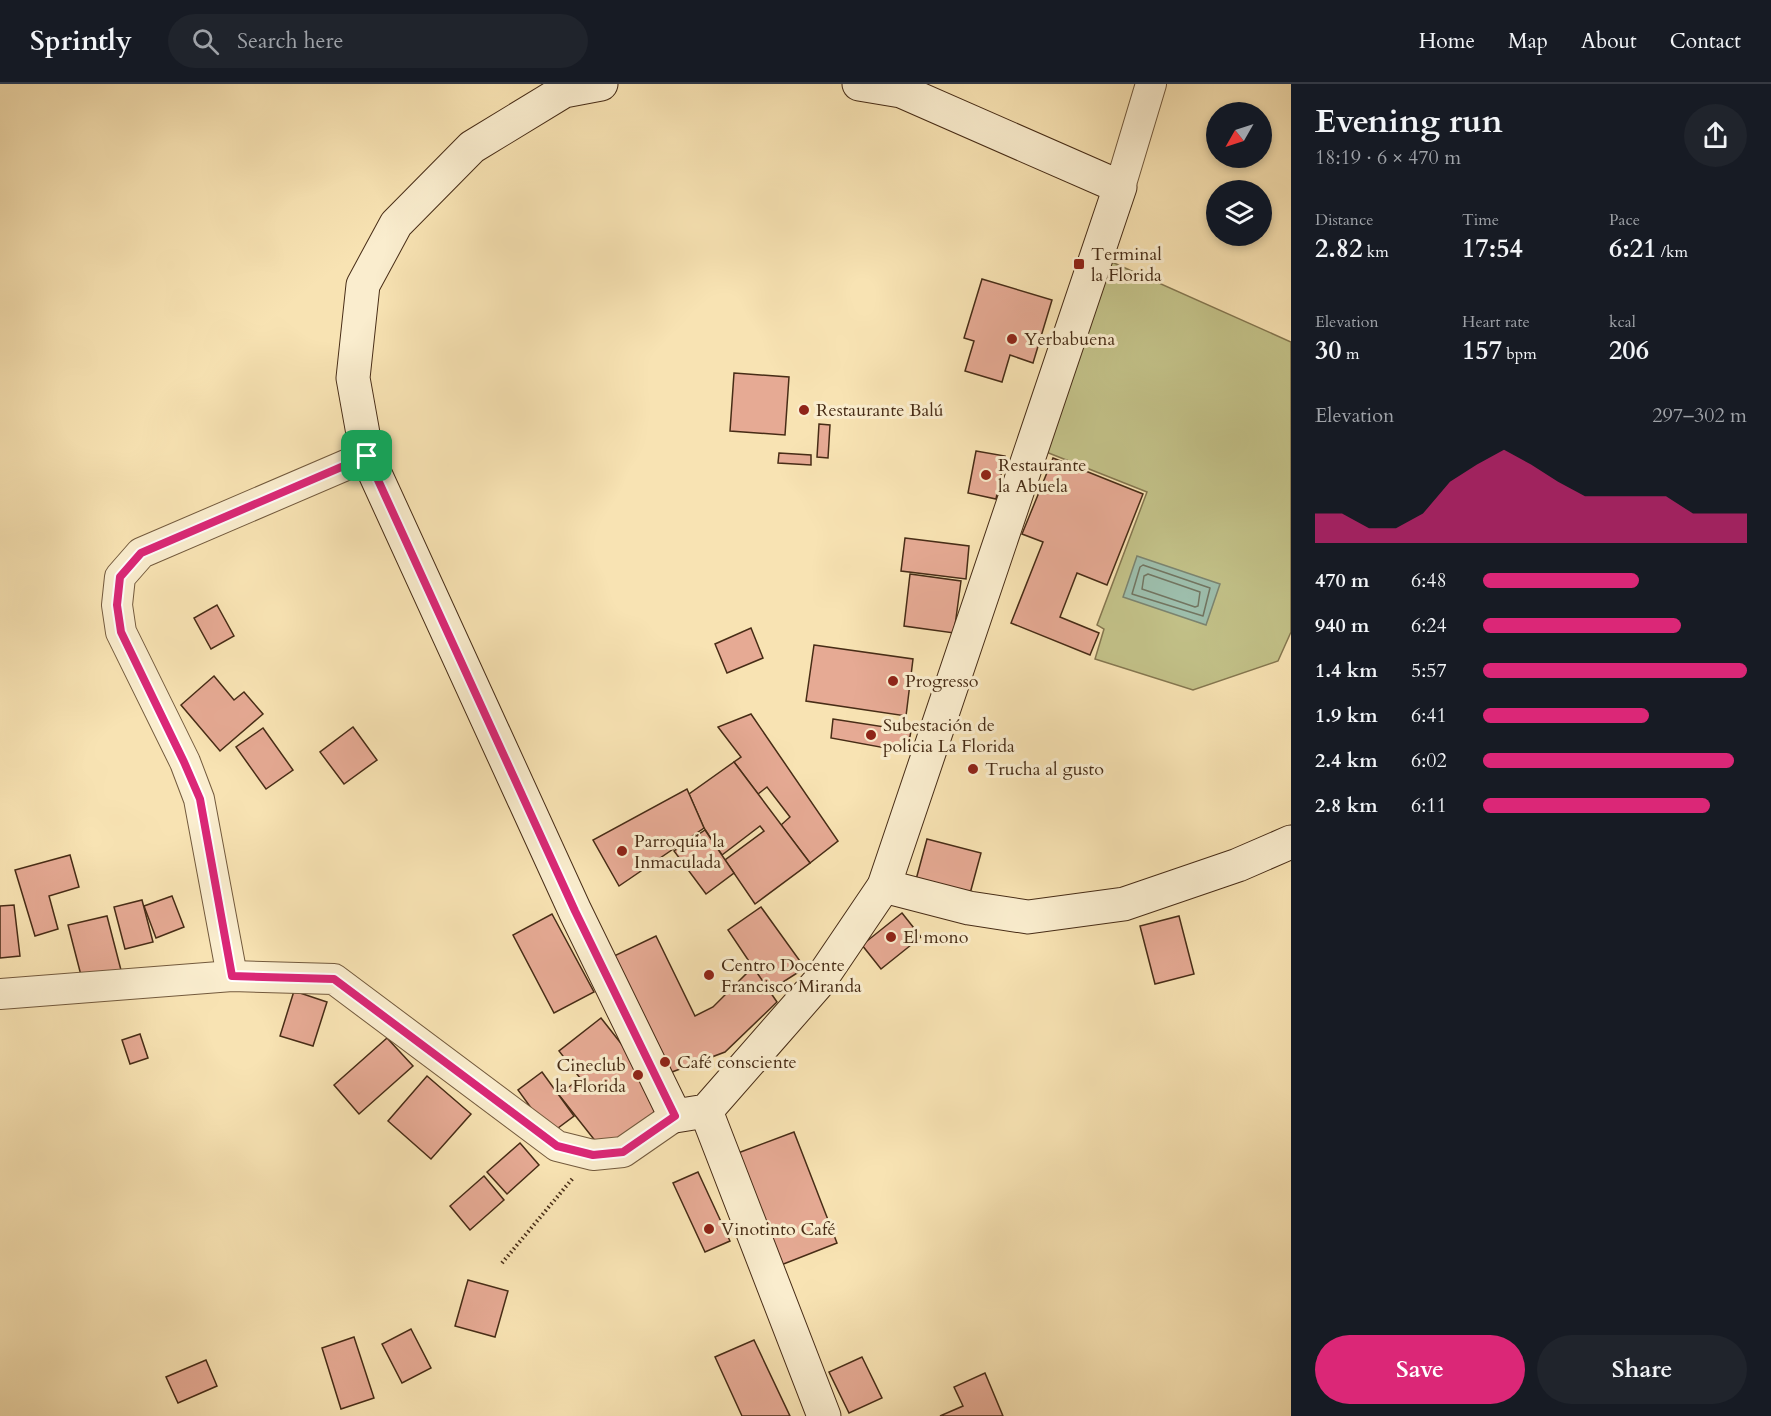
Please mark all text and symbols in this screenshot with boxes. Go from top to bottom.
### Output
search box [168,14,588,68]
text: Sprintly [30,22,132,60]
icon: search [189,25,222,58]
text: Search here [237,26,344,56]
text: Home [1419,27,1475,56]
text: Map [1508,27,1548,56]
text: About [1581,27,1637,56]
text: Contact [1670,27,1741,56]
text: Evening run [1315,99,1503,144]
north arrow [1206,102,1272,168]
map controls [1206,102,1272,246]
button: share [1684,104,1747,167]
text: 18:19 · 6 × 470 m [1315,144,1461,171]
button: layers [1206,180,1272,246]
text: Distance [1315,209,1373,231]
text: Time [1462,209,1499,231]
text: Pace [1609,209,1640,231]
text: 2.82 [1315,231,1363,266]
text: 17:54 [1462,231,1523,266]
text: 6:21 [1609,231,1657,266]
text: km [1363,241,1389,263]
text: /km [1657,241,1688,263]
place label: Terminal la Florida [1091,242,1162,288]
marker: Terminal la Florida [1072,257,1086,271]
text: Elevation [1315,311,1379,333]
text: Heart rate [1462,311,1530,333]
text: kcal [1609,311,1636,333]
place label: Yerbabuena [1024,327,1116,352]
marker: Yerbabuena [1005,332,1019,346]
text: 30 [1315,333,1342,368]
text: 157 [1462,333,1502,368]
text: 206 [1609,333,1649,368]
text: m [1342,343,1359,365]
text: bpm [1502,343,1537,365]
place label: Restaurante Balú [816,398,944,423]
text: Elevation [1315,402,1394,429]
text: 297–302 m [1652,402,1747,429]
marker: Restaurante Balú [797,403,811,417]
pin [341,430,392,481]
icon: arrive [350,439,383,472]
place label: Restaurante la Abuela [998,453,1086,499]
marker: Restaurante la Abuela [979,468,993,482]
text: 470 m [1315,567,1370,594]
text: 6:48 [1411,567,1447,594]
text: 940 m [1315,612,1370,639]
text: 6:24 [1411,612,1447,639]
text: 1.4 km [1315,657,1378,684]
text: 5:57 [1411,657,1447,684]
place label: Progresso [905,669,979,694]
marker: Progresso [886,674,900,688]
text: 1.9 km [1315,702,1378,729]
text: 6:41 [1411,702,1447,729]
place label: Subestación de policia La Florida [883,713,1015,759]
marker: Subestación de policia La Florida [864,728,878,742]
text: 2.4 km [1315,747,1378,774]
text: 6:02 [1411,747,1447,774]
place label: Trucha al gusto [985,757,1104,782]
marker: Trucha al gusto [966,762,980,776]
text: 2.8 km [1315,792,1378,819]
text: 6:11 [1411,792,1447,819]
place label: Parroquia la Inmaculada [634,829,725,875]
marker: Parroquia la Inmaculada [615,844,629,858]
place label: El mono [903,925,969,950]
marker: El mono [884,930,898,944]
place label: Centro Docente Francisco Miranda [721,953,862,999]
marker: Centro Docente Francisco Miranda [702,968,716,982]
place label: Café consciente [677,1050,797,1075]
place label: Cineclub la Florida [555,1053,626,1099]
marker: Café consciente [658,1055,672,1069]
marker: Cineclub la Florida [631,1068,645,1082]
place label: Vinotinto Café [721,1217,836,1242]
marker: Vinotinto Café [702,1222,716,1236]
button: Save [1315,1335,1525,1404]
button: Share [1537,1335,1747,1404]

